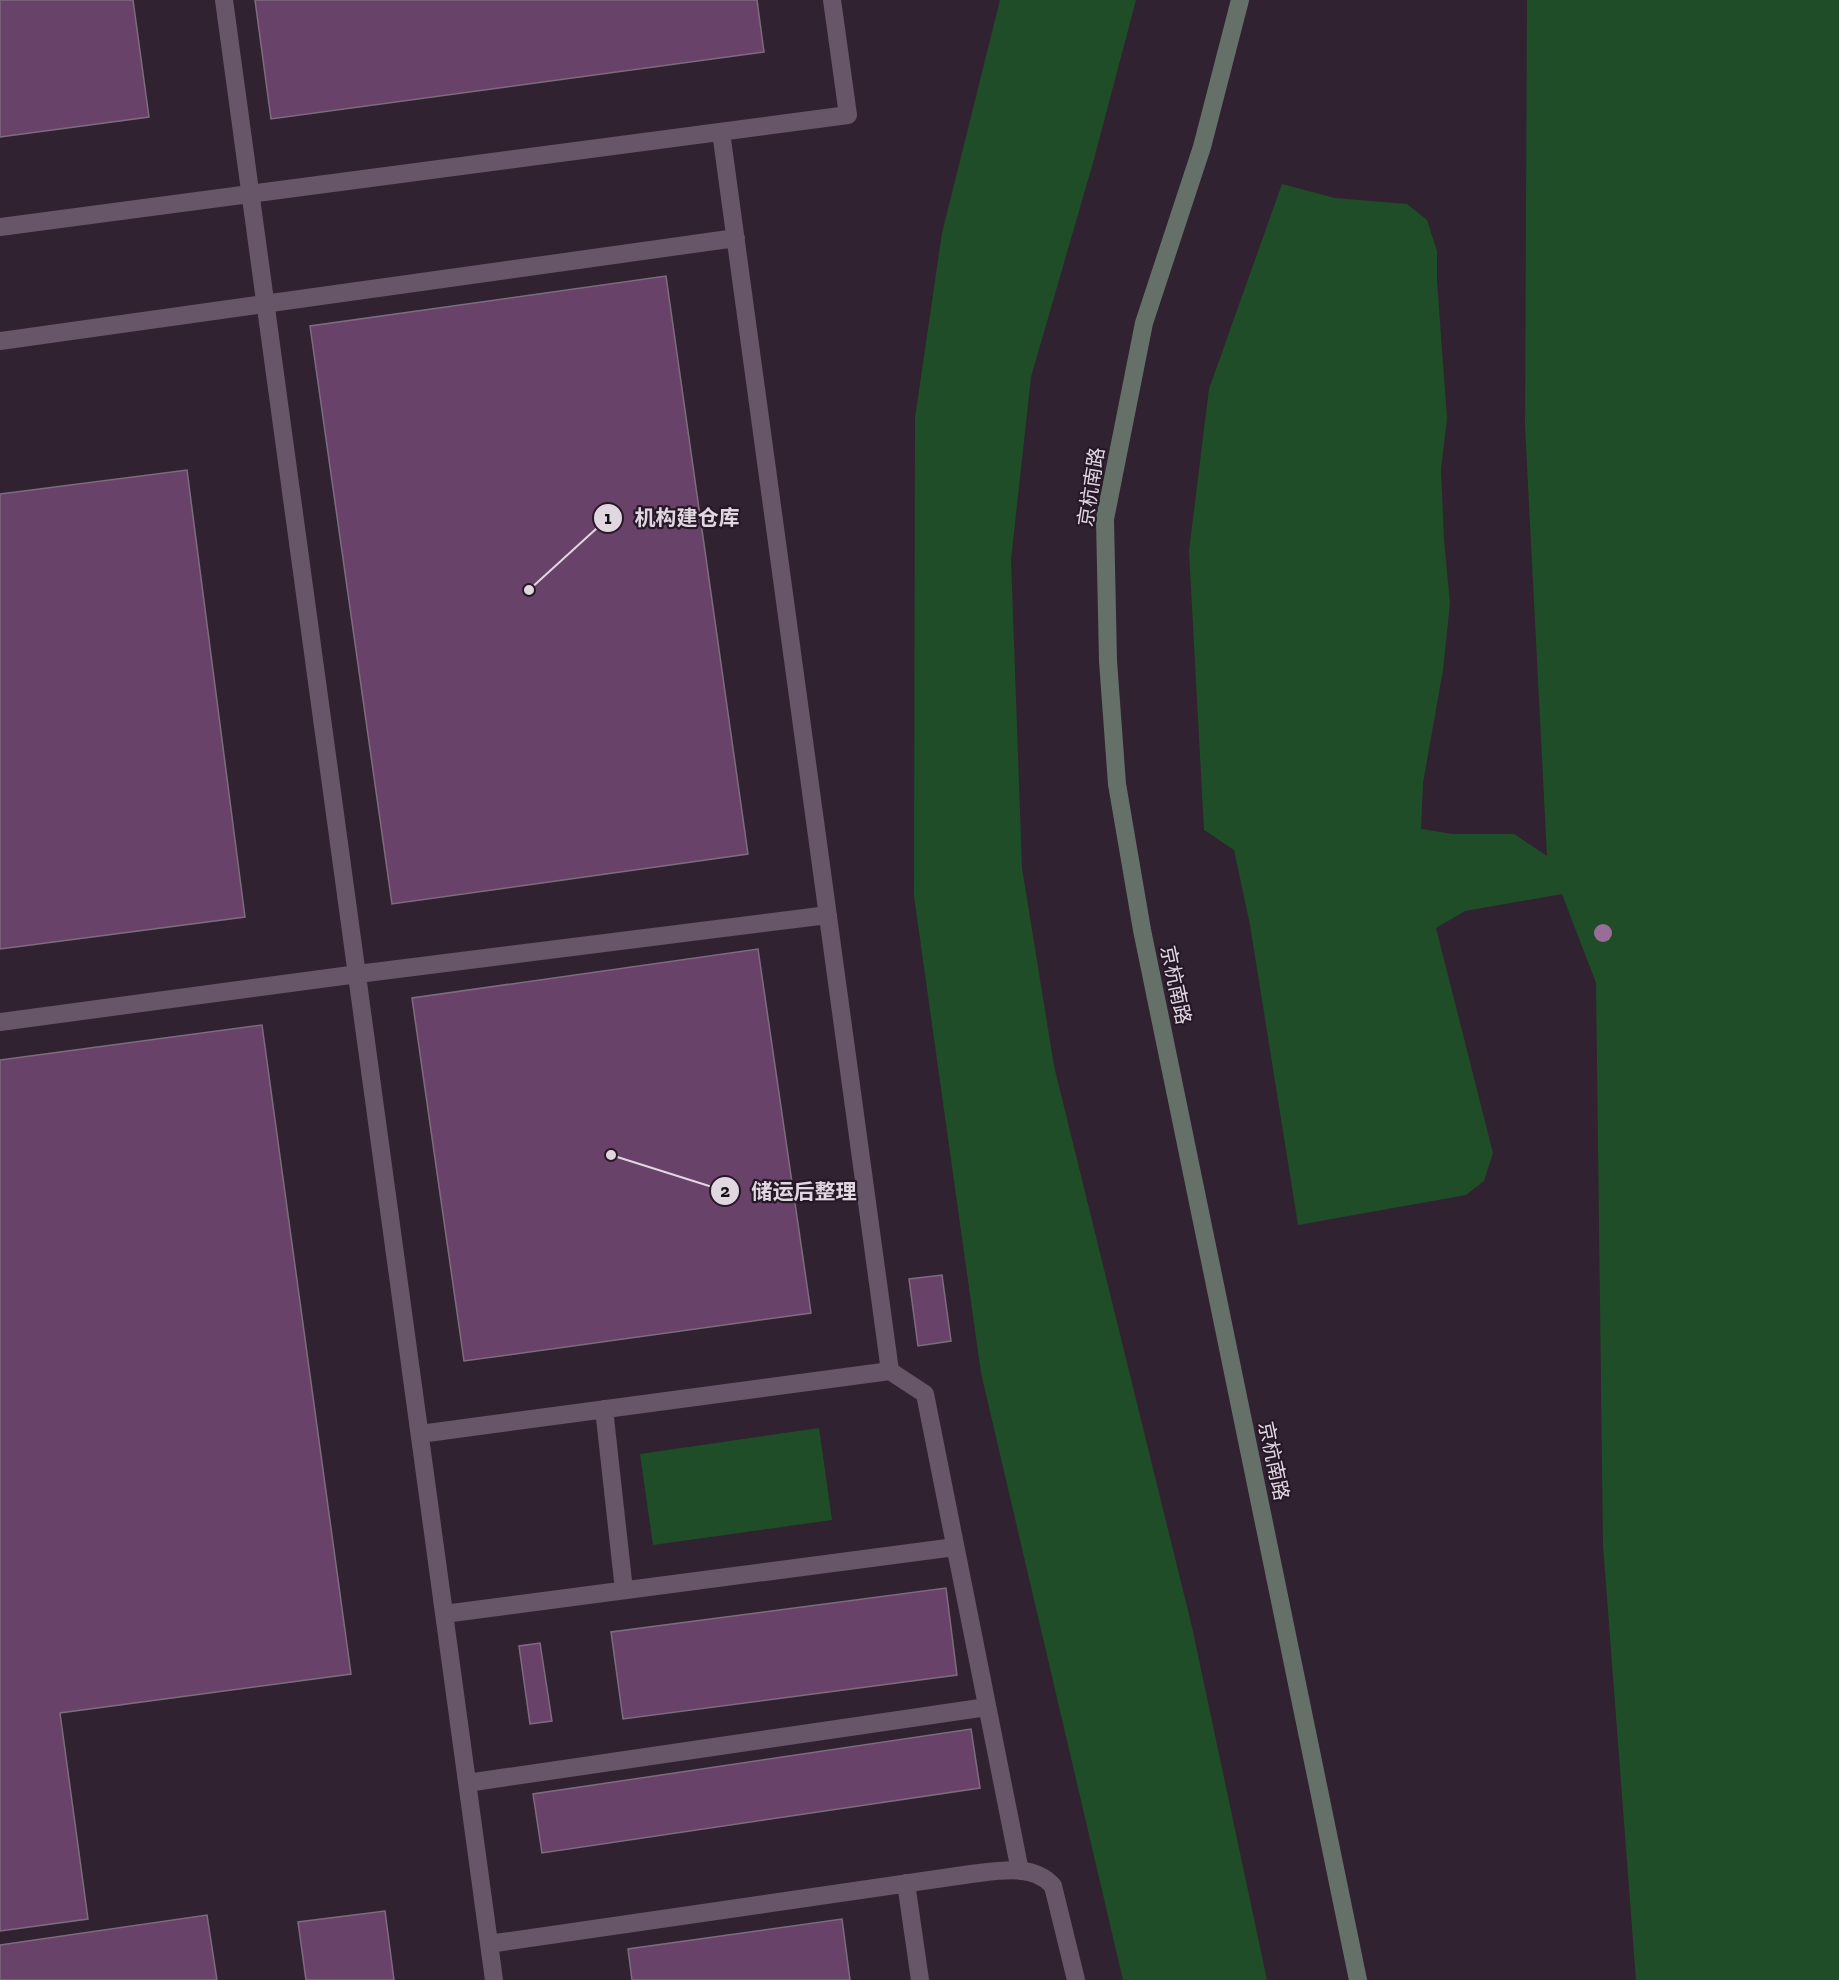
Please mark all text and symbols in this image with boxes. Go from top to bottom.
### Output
street label: 京杭南路 [1073,446,1109,528]
callout: 机构建仓库 [593,499,752,538]
text: 机构建仓库 [635,505,740,530]
text: 1 [604,507,612,529]
street label: 京杭南路 [1156,943,1196,1027]
callout: 储运后整理 [710,1172,869,1211]
text: 储运后整理 [752,1179,857,1204]
text: 2 [720,1180,730,1202]
street label: 京杭南路 [1254,1419,1294,1503]

